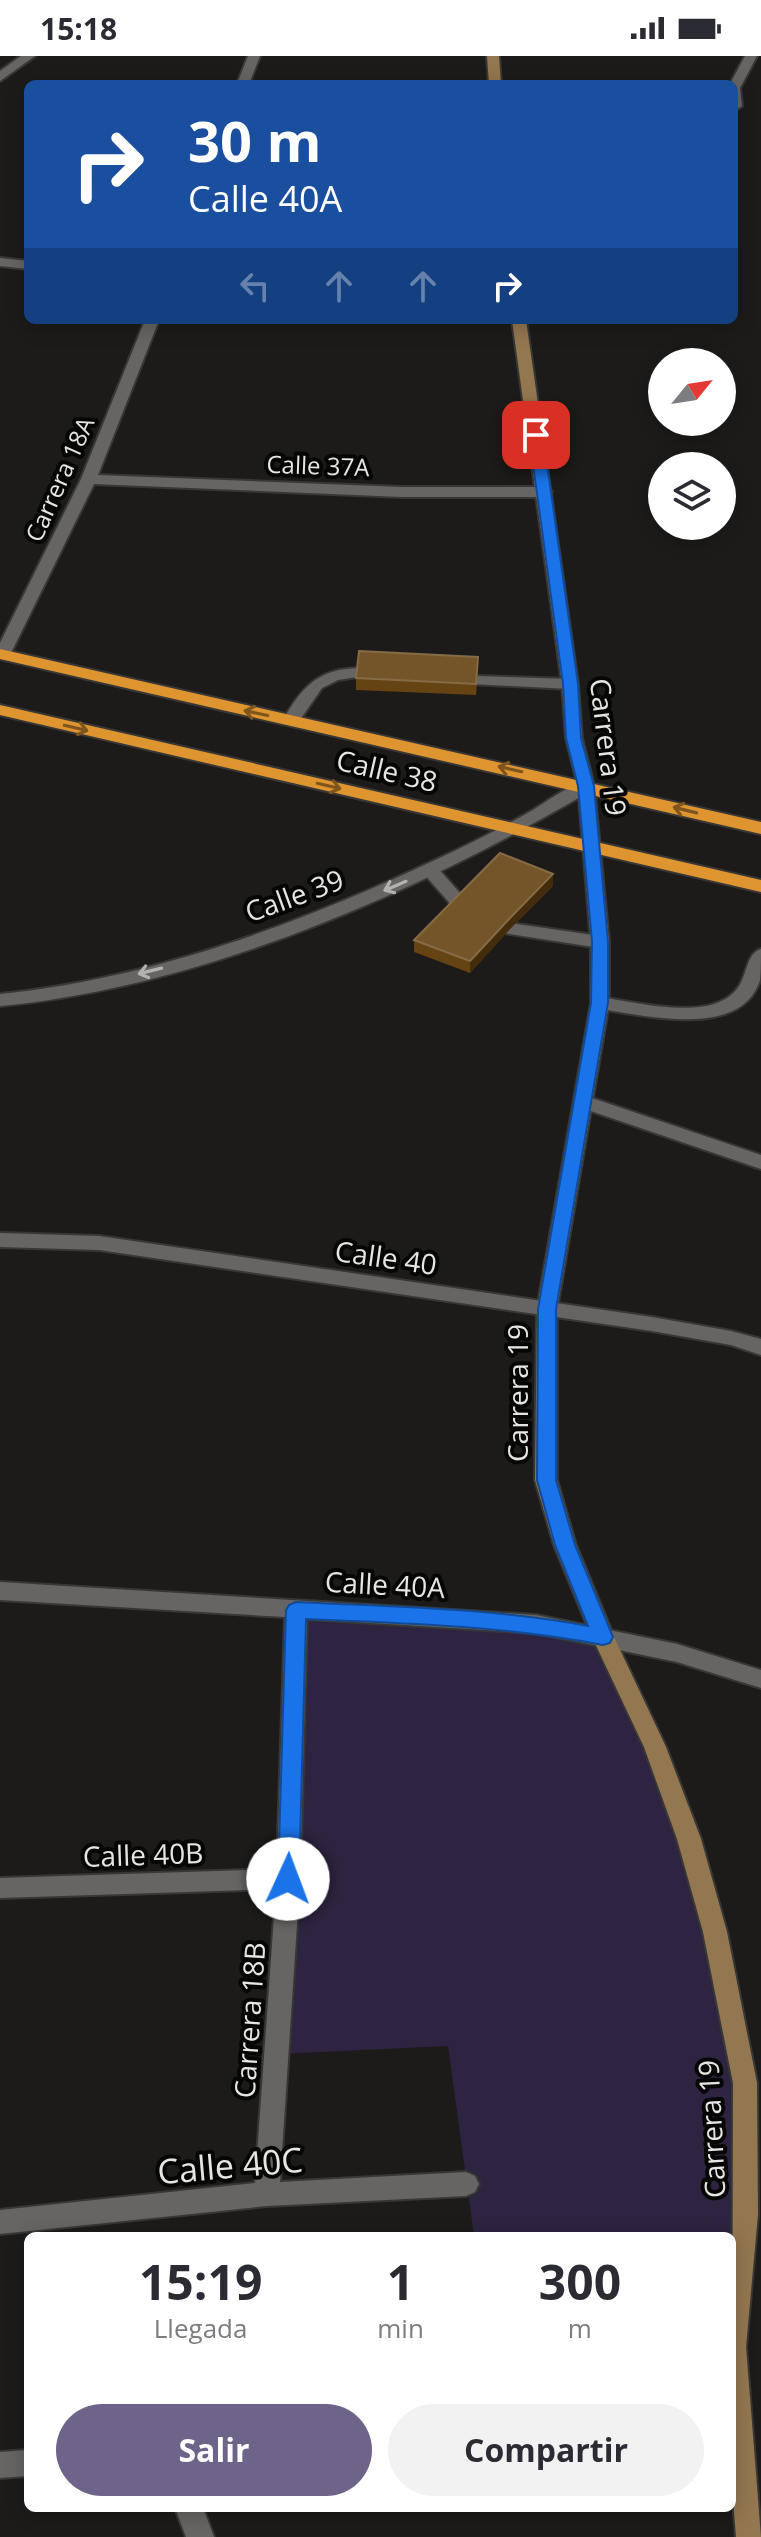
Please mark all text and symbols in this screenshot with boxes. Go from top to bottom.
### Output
text: 15:18 [40,8,117,49]
text: 30 m [188,102,322,178]
icon: right [56,112,160,216]
text: Calle 40A [188,174,342,223]
icon: left [233,264,277,308]
icon: ahead [317,264,361,308]
icon: ahead [401,264,445,308]
icon: right [485,264,529,308]
north arrow [648,348,736,436]
map controls [648,348,736,540]
pin [502,401,570,469]
street label: Carrera 18A [17,411,102,547]
icon: arrive [514,413,558,457]
street label: Calle 37A [266,447,371,483]
button: layers [648,452,736,540]
street label: Carrera 19 [582,676,636,818]
one-way arrow [243,705,269,720]
one-way arrow [63,721,88,736]
street label: Calle 38 [333,740,441,800]
one-way arrow [497,761,523,776]
one-way arrow [316,779,342,794]
one-way arrow [673,802,699,817]
street label: Calle 39 [239,860,349,930]
one-way arrow [383,880,408,895]
one-way arrow [137,964,163,979]
street label: Calle 40 [333,1231,439,1283]
street label: Carrera 19 [498,1324,536,1462]
street label: Calle 40A [324,1562,446,1606]
street label: Calle 40B [82,1833,204,1875]
position arrow [246,1837,330,1921]
street label: Carrera 18B [225,1941,273,2099]
street label: Carrera 19 [688,2059,734,2199]
street label: Calle 40C [155,2136,305,2194]
text: 15:19 [139,2249,262,2314]
text: 1 [387,2249,414,2314]
text: 300 [539,2249,621,2314]
text: Llegada [154,2310,247,2346]
text: min [377,2310,424,2346]
text: m [568,2310,592,2346]
button: Salir [56,2404,372,2496]
button: Compartir [388,2404,704,2496]

